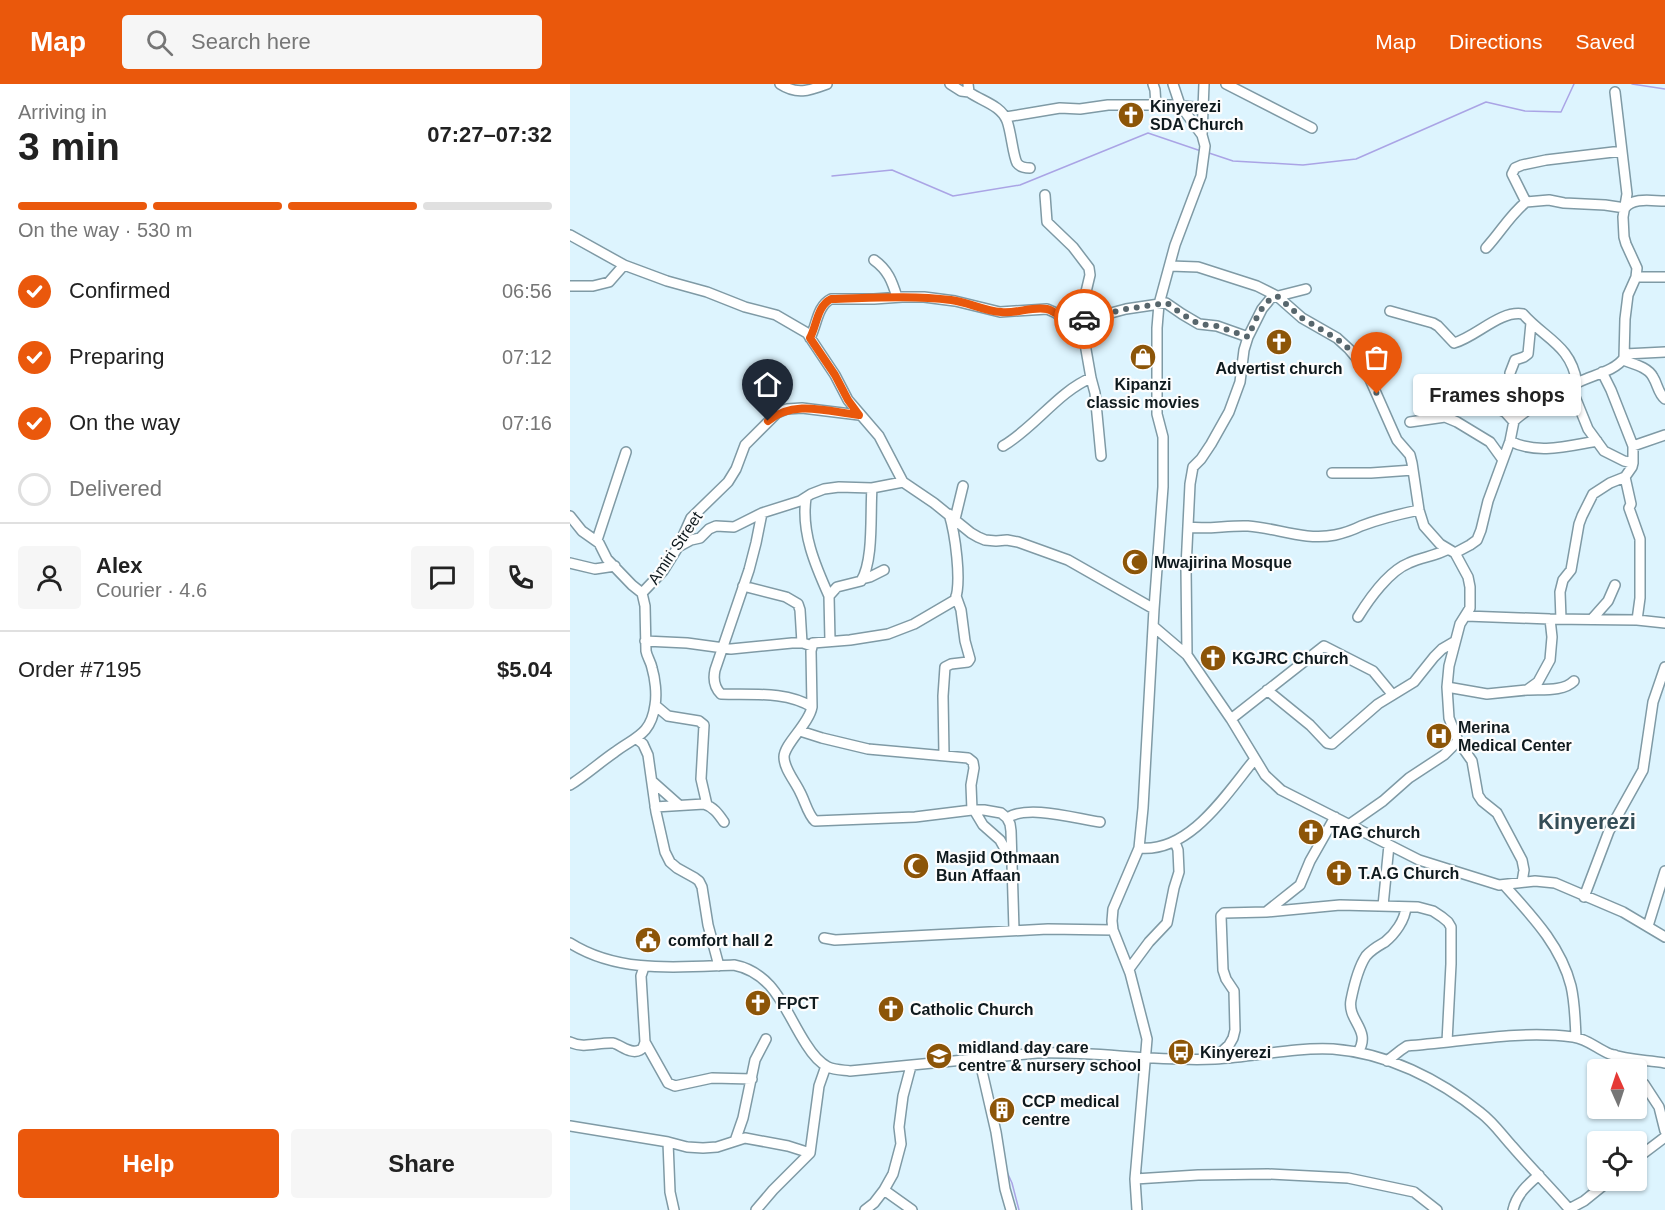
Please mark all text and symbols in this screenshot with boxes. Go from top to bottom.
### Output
search box [122,15,542,69]
text: Map [30,26,86,57]
icon: search [143,26,176,59]
text: Search here [191,29,311,54]
text: Map [1375,30,1416,53]
text: Directions [1449,30,1542,53]
text: Saved [1575,30,1635,53]
place label: Kinyerezi SDA Church [1150,98,1244,133]
church icon: Kinyerezi SDA Church [1116,100,1146,130]
text: Arriving in [18,101,107,123]
text: 07:27–07:32 [427,122,552,147]
text: 3 min [18,125,120,168]
text: On the way · 530 m [18,219,193,241]
icon: check [18,275,51,308]
text: Confirmed [69,278,170,303]
text: 06:56 [502,280,552,302]
courier [1054,289,1114,349]
icon: car [1068,303,1101,336]
church icon: Advertist church [1264,327,1294,357]
pin [1351,332,1402,394]
icon: check [18,341,51,374]
icon: bag [1360,341,1393,374]
shop icon: Kipanzi classic movies [1128,342,1158,372]
text: Preparing [69,344,164,369]
text: 07:12 [502,346,552,368]
pin [742,359,793,421]
place label: Advertist church [1215,360,1343,377]
icon: home [751,368,784,401]
callout: Frames shops [1413,373,1581,415]
place label: Kipanzi classic movies [1087,376,1200,411]
text: Frames shops [1429,384,1565,406]
icon: check [18,407,51,440]
text: On the way [69,410,180,435]
text: 07:16 [502,412,552,434]
text: Delivered [69,476,162,501]
street label: Amiri Street [645,508,706,587]
button: person [18,546,81,609]
button: chat [411,546,474,609]
button: phone [489,546,552,609]
mosque icon: Mwajirina Mosque [1120,547,1150,577]
text: Alex [96,553,142,578]
place label: Mwajirina Mosque [1154,554,1292,571]
text: Courier · 4.6 [96,579,207,601]
church icon: KGJRC Church [1198,643,1228,673]
place label: KGJRC Church [1232,650,1348,667]
text: Order #7195 [18,657,142,682]
text: $5.04 [497,657,552,682]
place label: Merina Medical Center [1458,719,1572,754]
hospital icon: Merina Medical Center [1424,721,1454,751]
district label: Kinyerezi [1538,809,1636,834]
church icon: TAG church [1296,817,1326,847]
place label: TAG church [1330,824,1420,841]
place label: Masjid Othmaan Bun Affaan [936,849,1060,884]
mosque icon: Masjid Othmaan Bun Affaan [901,851,931,881]
church icon: T.A.G Church [1324,858,1354,888]
place label: T.A.G Church [1358,865,1459,882]
public building icon: comfort hall 2 [633,925,663,955]
place label: comfort hall 2 [668,932,773,949]
church icon: FPCT [743,988,773,1018]
church icon: Catholic Church [876,994,906,1024]
place label: FPCT [777,995,819,1012]
place label: Catholic Church [910,1001,1034,1018]
bus stop icon: Kinyerezi [1166,1037,1196,1067]
place label: midland day care centre & nursery school [958,1039,1141,1074]
school or university icon: midland day care centre & nursery school [924,1041,954,1071]
place label: Kinyerezi [1200,1044,1271,1061]
north arrow [1587,1059,1647,1119]
map controls [1587,1059,1647,1191]
place label: CCP medical centre [1022,1093,1120,1128]
building icon: CCP medical centre [987,1095,1017,1125]
button: Help [18,1129,279,1198]
button: Share [291,1129,552,1198]
button: locate [1587,1131,1647,1191]

